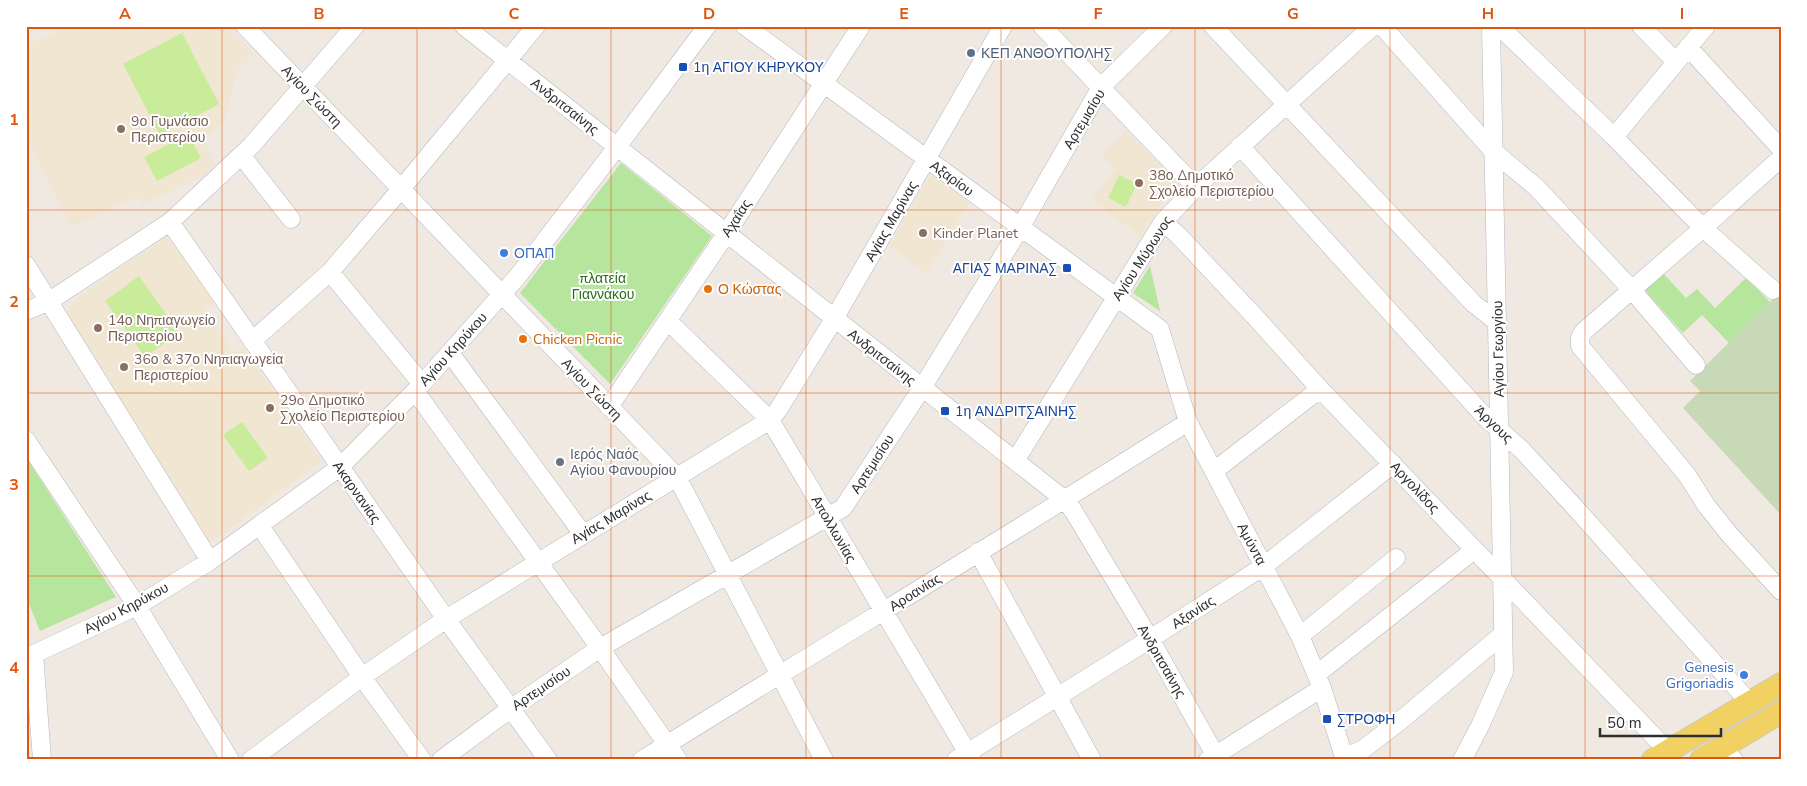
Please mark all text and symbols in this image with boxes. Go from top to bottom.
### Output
text: A [119,3,131,25]
text: B [313,3,325,25]
text: C [509,3,520,25]
text: D [703,3,715,25]
text: E [899,3,909,25]
text: F [1094,3,1103,25]
text: G [1287,3,1299,25]
text: H [1482,3,1494,25]
text: I [1680,3,1684,25]
place label: ΚΕΠ ΑΝΘΟΥΠΟΛΗΣ [981,44,1112,63]
marker: ΚΕΠ ΑΝΘΟΥΠΟΛΗΣ [965,47,977,59]
place label: 1η ΑΓΙΟΥ ΚΗΡΥΚΟΥ [693,58,825,77]
street label: Αγίου Σώστη [277,61,346,132]
marker: 1η ΑΓΙΟΥ ΚΗΡΥΚΟΥ [677,61,689,73]
street label: Ανδριτσαίνης [527,74,603,139]
street label: Αρτεμισίου [1059,86,1110,153]
text: 1 [9,109,19,131]
place label: 9ο Γυμνάσιο Περιστερίου [131,112,209,147]
marker: 9ο Γυμνάσιο Περιστερίου [115,123,127,135]
street label: Αξαρίου [926,156,977,201]
place label: 38ο Δημοτικό Σχολείο Περιστερίου [1149,166,1274,201]
street label: Αγίας Μαρίνας [861,177,922,265]
marker: 38ο Δημοτικό Σχολείο Περιστερίου [1133,177,1145,189]
street label: Αχαΐας [717,195,756,241]
street label: Αγίου Μύρωνος [1108,212,1177,305]
place label: Kinder Planet [933,224,1018,243]
marker: Kinder Planet [917,227,929,239]
place label: ΟΠΑΠ [514,244,554,263]
marker: ΟΠΑΠ [498,247,510,259]
place label: ΑΓΙΑΣ ΜΑΡΙΝΑΣ [953,259,1057,278]
marker: ΑΓΙΑΣ ΜΑΡΙΝΑΣ [1061,262,1073,274]
park label: πλατεία Γιαννάκου [572,269,634,304]
place label: Ο Κώστας [718,280,782,299]
marker: Ο Κώστας [702,283,714,295]
text: 2 [9,291,19,313]
street label: Αγίου Γεωργίου [1488,301,1509,397]
street label: Αγίου Κηρύκου [415,308,492,390]
place label: 14ο Νηπιαγωγείο Περιστερίου [108,311,216,346]
marker: 14ο Νηπιαγωγείο Περιστερίου [92,322,104,334]
street label: Ανδριτσαίνης [844,325,920,390]
place label: Chicken Picnic [533,330,623,349]
marker: Chicken Picnic [517,333,529,345]
place label: 36ο & 37ο Νηπιαγωγεία Περιστερίου [134,350,283,385]
street label: Αγίου Σώστη [557,354,626,425]
marker: 36ο & 37ο Νηπιαγωγεία Περιστερίου [118,361,130,373]
place label: 29o Δημοτικό Σχολείο Περιστερίου [280,391,405,426]
street label: Άργους [1470,401,1517,448]
marker: 29o Δημοτικό Σχολείο Περιστερίου [264,402,276,414]
place label: 1η ΑΝΔΡΙΤΣΑΙΝΗΣ [955,402,1076,421]
marker: 1η ΑΝΔΡΙΤΣΑΙΝΗΣ [939,405,951,417]
street label: Αρτεμισίου [846,431,899,498]
place label: Ιερός Ναός Αγίου Φανουρίου [570,445,676,480]
marker: Ιερός Ναός Αγίου Φανουρίου [554,456,566,468]
street label: Ακαρνανίας [328,457,385,528]
street label: Αργολίδος [1386,457,1444,517]
text: 3 [9,474,19,496]
street label: Αγίας Μαρίνας [568,486,655,549]
street label: Απολλωνίας [807,492,861,567]
street label: Αμύντα [1233,520,1271,569]
street label: Αροανίας [886,569,945,616]
street label: Αγίου Κηρύκου [81,578,172,639]
street label: Αξανίας [1168,591,1219,634]
street label: Ανδριτσαίνης [1133,621,1190,702]
text: 4 [9,657,19,679]
place label: Genesis Grigoriadis [1666,658,1734,693]
street label: Αρτεμισίου [508,662,574,715]
marker: Genesis Grigoriadis [1738,669,1750,681]
scale bar [1600,706,1721,738]
place label: ΣΤΡΟΦΗ [1337,710,1395,729]
marker: ΣΤΡΟΦΗ [1321,713,1333,725]
text: 50 m [1607,713,1642,733]

